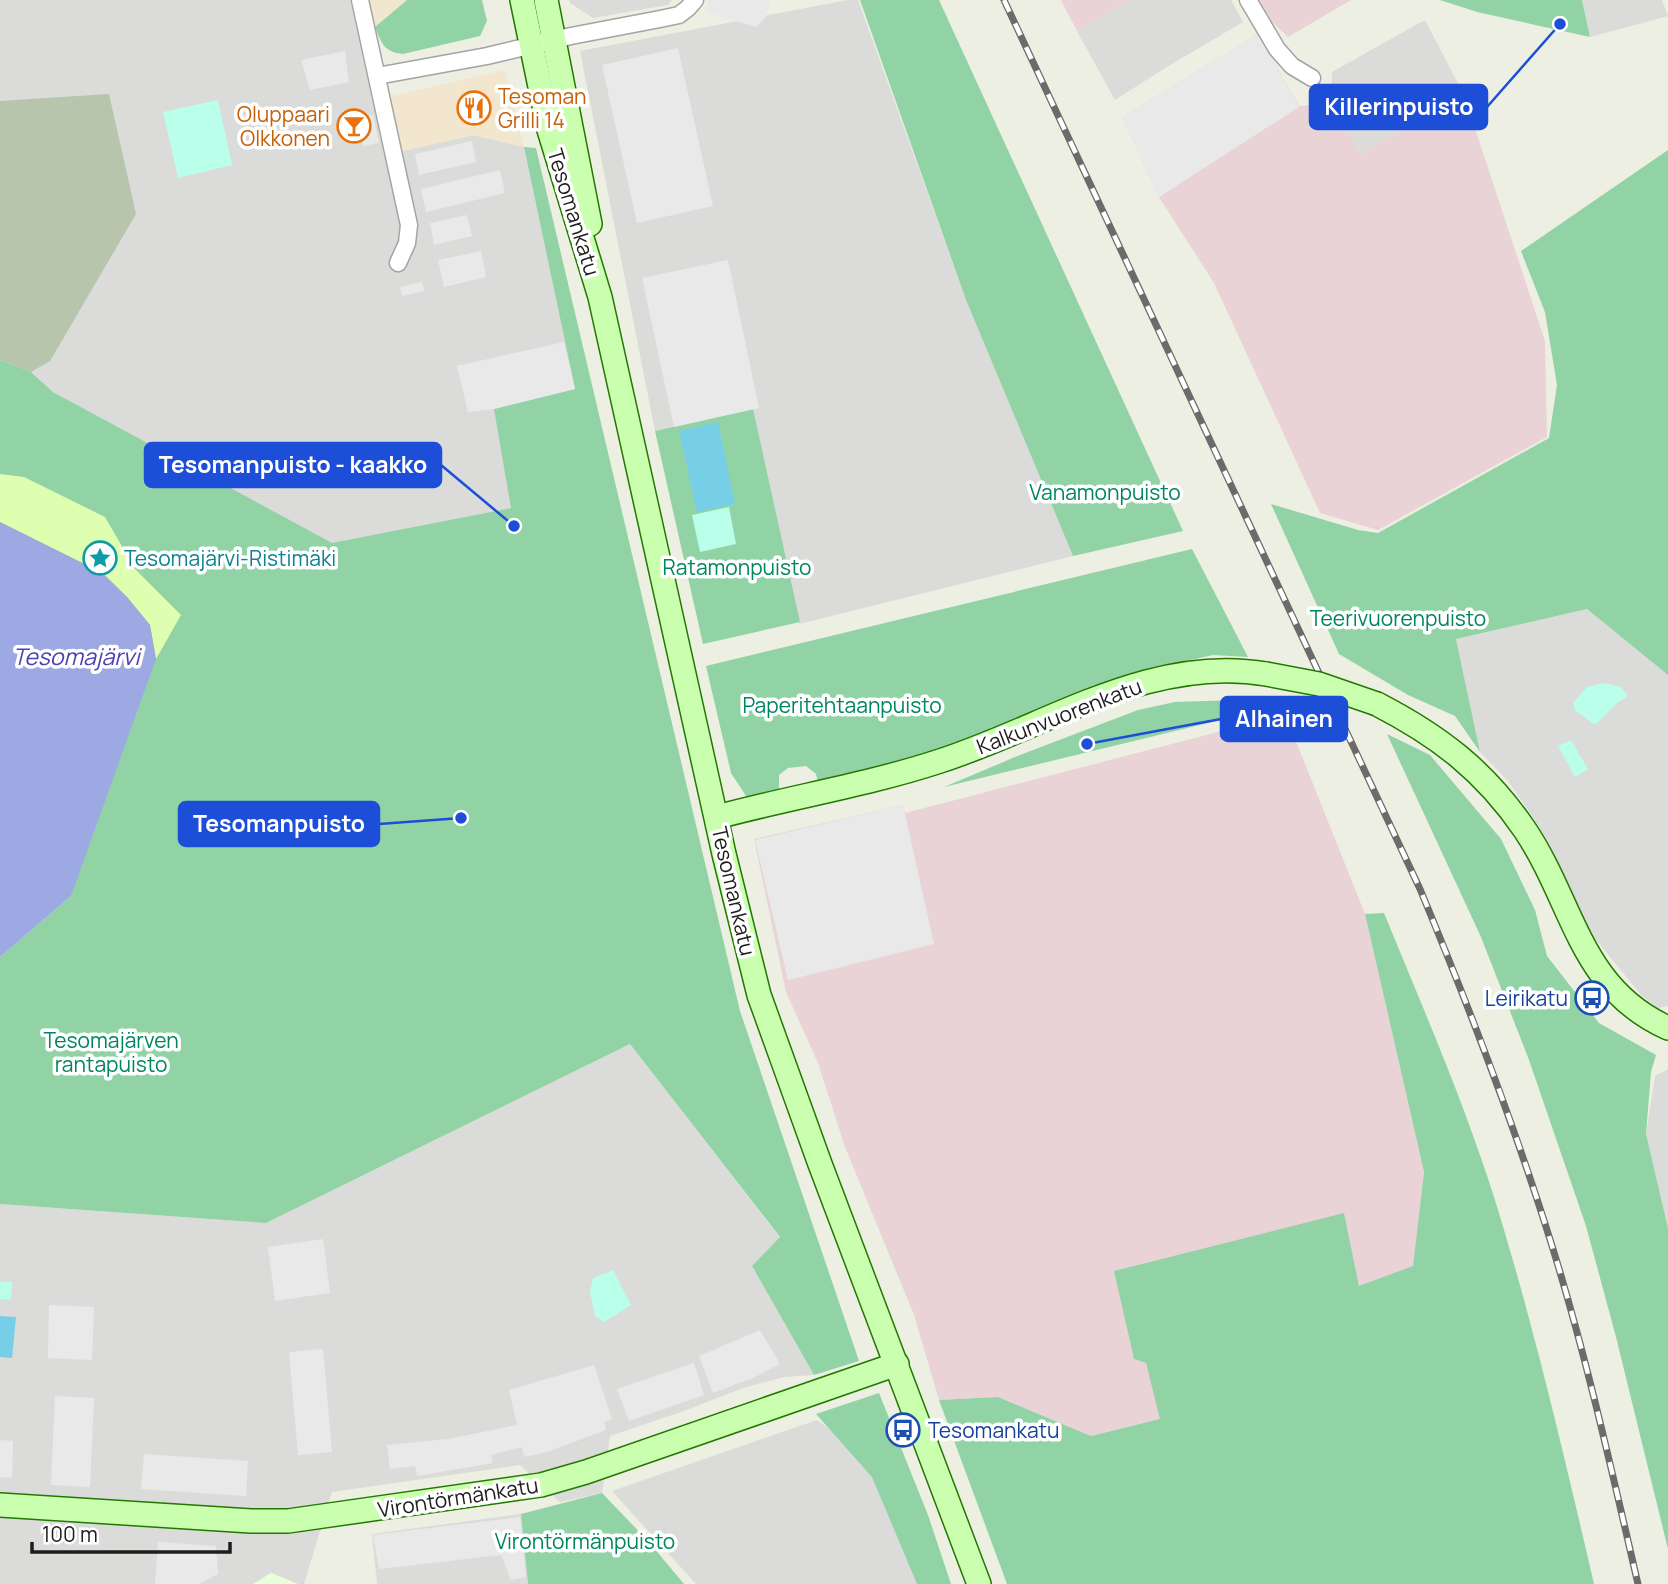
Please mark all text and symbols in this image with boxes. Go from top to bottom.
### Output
place label: Tesoman Grilli 14 [498,82,587,134]
callout: Killerinpuisto [1310,85,1487,129]
restaurant icon: Tesoman Grilli 14 [455,89,493,127]
text: Killerinpuisto [1324,90,1474,122]
place label: Oluppaari Olkkonen [237,100,330,152]
bar icon: Oluppaari Olkkonen [335,107,373,145]
street label: Tesomankatu [541,145,607,279]
callout: Tesomanpuisto - kaakko [145,443,441,487]
text: Tesomanpuisto - kaakko [159,448,427,480]
park label: Vanamonpuisto [1029,478,1181,506]
place icon: Tesomajärvi-Ristimäki [81,539,119,577]
place label: Tesomajärvi-Ristimäki [124,544,336,572]
park label: Ratamonpuisto [663,553,811,581]
park label: Teerivuorenpuisto [1310,604,1486,632]
water label: Tesomajärvi [12,640,142,672]
street label: Kalkunvuorenkatu [972,672,1146,760]
park label: Paperitehtaanpuisto [742,691,942,719]
callout: Alhainen [1221,697,1347,741]
text: Alhainen [1235,702,1333,734]
callout: Tesomanpuisto [179,802,379,846]
text: Tesomanpuisto [193,807,365,839]
street label: Tesomankatu [706,824,762,958]
bus stop icon: Leirikatu [1573,979,1611,1017]
place label: Leirikatu [1485,984,1568,1012]
park label: Tesomajärven rantapuisto [43,1026,179,1078]
bus stop icon: Tesomankatu [884,1411,922,1449]
place label: Tesomankatu [928,1416,1059,1444]
street label: Virontörmänkatu [376,1470,540,1524]
scale bar [32,1510,229,1554]
text: 100 m [42,1520,98,1548]
park label: Virontörmänpuisto [495,1527,675,1555]

